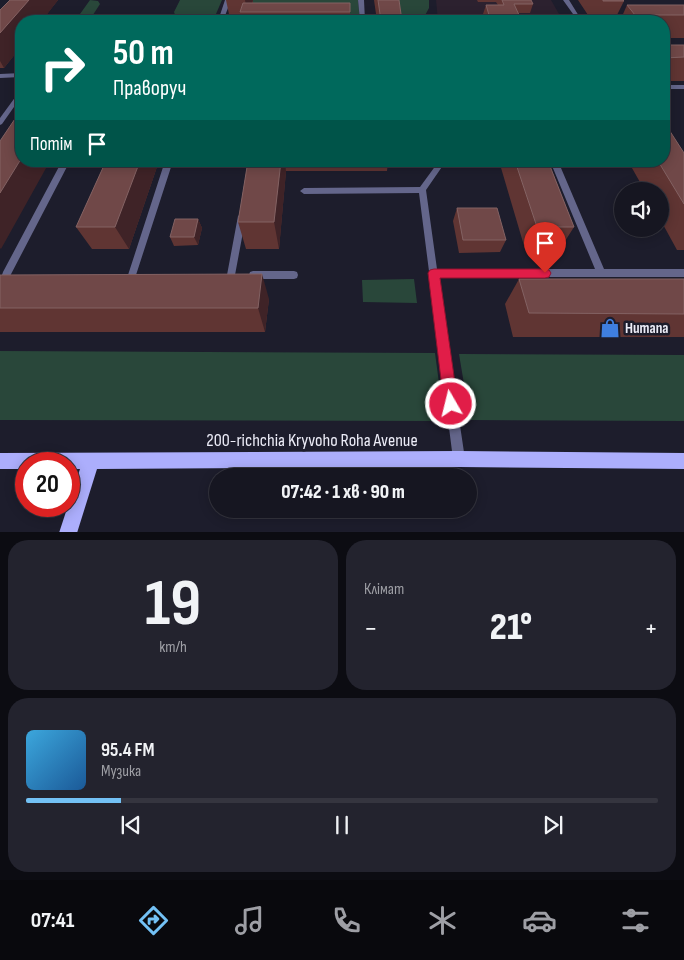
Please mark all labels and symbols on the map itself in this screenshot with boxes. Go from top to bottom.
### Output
pin [524,222,566,273]
shop icon: Humana [599,317,621,339]
place label: Humana [625,319,668,338]
position arrow [424,377,476,429]
street label: 200-richchia Kryvoho Roha Avenue [206,430,418,451]
speed limit sign: 20 [15,452,80,517]

